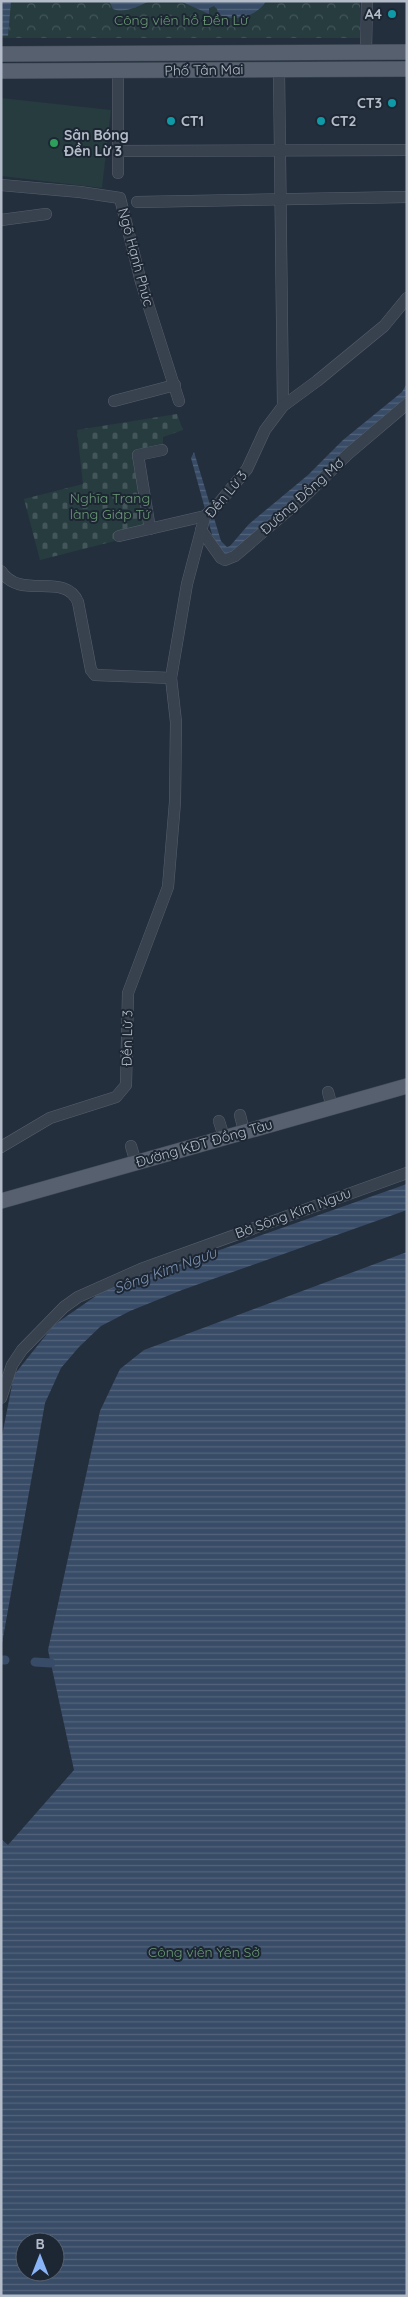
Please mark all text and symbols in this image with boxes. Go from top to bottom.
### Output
place label: A4 [365,5,382,23]
marker: A4 [386,8,398,20]
park label: Công viên hồ Đền Lừ [114,11,249,29]
street label: Phố Tân Mai [164,60,244,80]
place label: CT3 [357,94,382,112]
marker: CT3 [386,97,398,109]
place label: CT1 [181,112,204,130]
place label: CT2 [331,112,357,130]
marker: CT1 [165,115,177,127]
marker: CT2 [315,115,327,127]
place label: Sân Bóng Đền Lừ 3 [63,126,129,160]
marker: Sân Bóng Đền Lừ 3 [48,137,60,149]
street label: Ngõ Hạnh Phúc [114,206,158,308]
street label: Đường Đồng Mơ [256,454,348,538]
street label: Đền Lừ 3 [201,467,251,521]
park label: Nghĩa Trang làng Giáp Tứ [70,489,151,523]
street label: Đền Lừ 3 [118,1010,136,1066]
street label: Đường KĐT Đồng Tàu [134,1115,274,1171]
street label: Bờ Sông Kim Ngưu [233,1184,353,1242]
water label: Sông Kim Ngưu [111,1242,220,1297]
park label: Công viên Yên Sở [148,1943,260,1961]
north arrow [15,2232,65,2282]
text: B [35,2235,45,2253]

